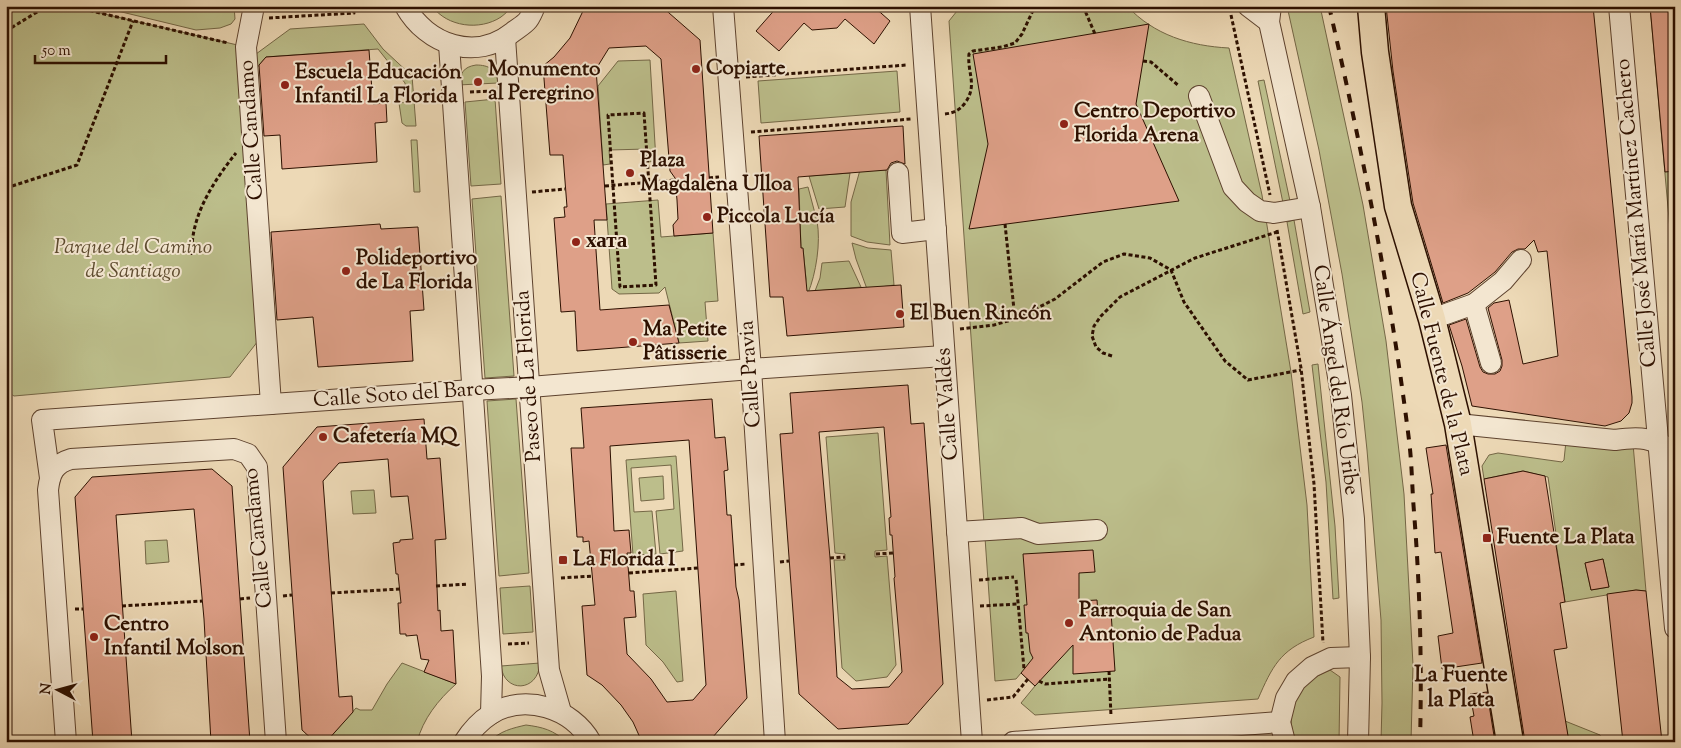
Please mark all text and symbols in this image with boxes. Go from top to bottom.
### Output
scale bar [35,32,166,64]
text: 50 m [41,41,71,62]
place label: Copiarte [706,54,786,84]
place label: Monumento al Peregrino [488,55,601,109]
street label: Calle José María Martínez Cachero [1609,57,1665,369]
place label: Escuela Educación Infantil La Florida [295,58,462,112]
street label: Calle Candamo [232,59,272,201]
marker: Copiarte [690,63,702,75]
marker: Monumento al Peregrino [472,76,484,88]
marker: Escuela Educación Infantil La Florida [279,79,291,91]
place label: Centro Deportivo Florida Arena [1074,97,1236,151]
marker: Centro Deportivo Florida Arena [1058,118,1070,130]
place label: Plaza Magdalena Ulloa [640,146,792,200]
marker: Plaza Magdalena Ulloa [624,167,636,179]
place label: Piccola Lucía [717,202,835,232]
marker: Piccola Lucía [701,211,713,223]
place label: хата [586,227,628,257]
park label: Parque del Camino de Santiago [54,233,212,287]
marker: хата [570,236,582,248]
place label: Polideportivo de La Florida [356,244,478,298]
street label: Calle Ángel del Río Uribe [1304,263,1366,497]
marker: Polideportivo de La Florida [340,265,352,277]
street label: Calle Fuente de la Plata [1401,269,1481,479]
street label: Paseo de La Florida [508,289,550,463]
place label: El Buen Rincón [910,299,1052,329]
marker: El Buen Rincón [894,308,906,320]
place label: Ma Petite Pâtisserie [643,315,727,369]
street label: Calle Pravia [732,319,770,429]
marker: Ma Petite Pâtisserie [627,336,639,348]
street label: Calle Valdés [929,347,967,461]
street label: Calle Soto del Barco [312,374,496,416]
place label: Cafetería MQ [333,422,461,452]
marker: Cafetería MQ [317,431,329,443]
street label: Calle Candamo [237,466,281,610]
place label: Fuente La Plata [1497,523,1635,553]
marker: Fuente La Plata [1481,532,1493,544]
place label: La Florida I [573,545,675,575]
marker: La Florida I [557,554,569,566]
place label: Parroquia de San Antonio de Padua [1079,596,1242,650]
place label: Centro Infantil Molson [104,610,245,664]
marker: Parroquia de San Antonio de Padua [1063,617,1075,629]
marker: Centro Infantil Molson [88,631,100,643]
district label: La Fuente la Plata [1414,660,1508,717]
north arrow [32,666,82,716]
text: N [37,682,58,695]

